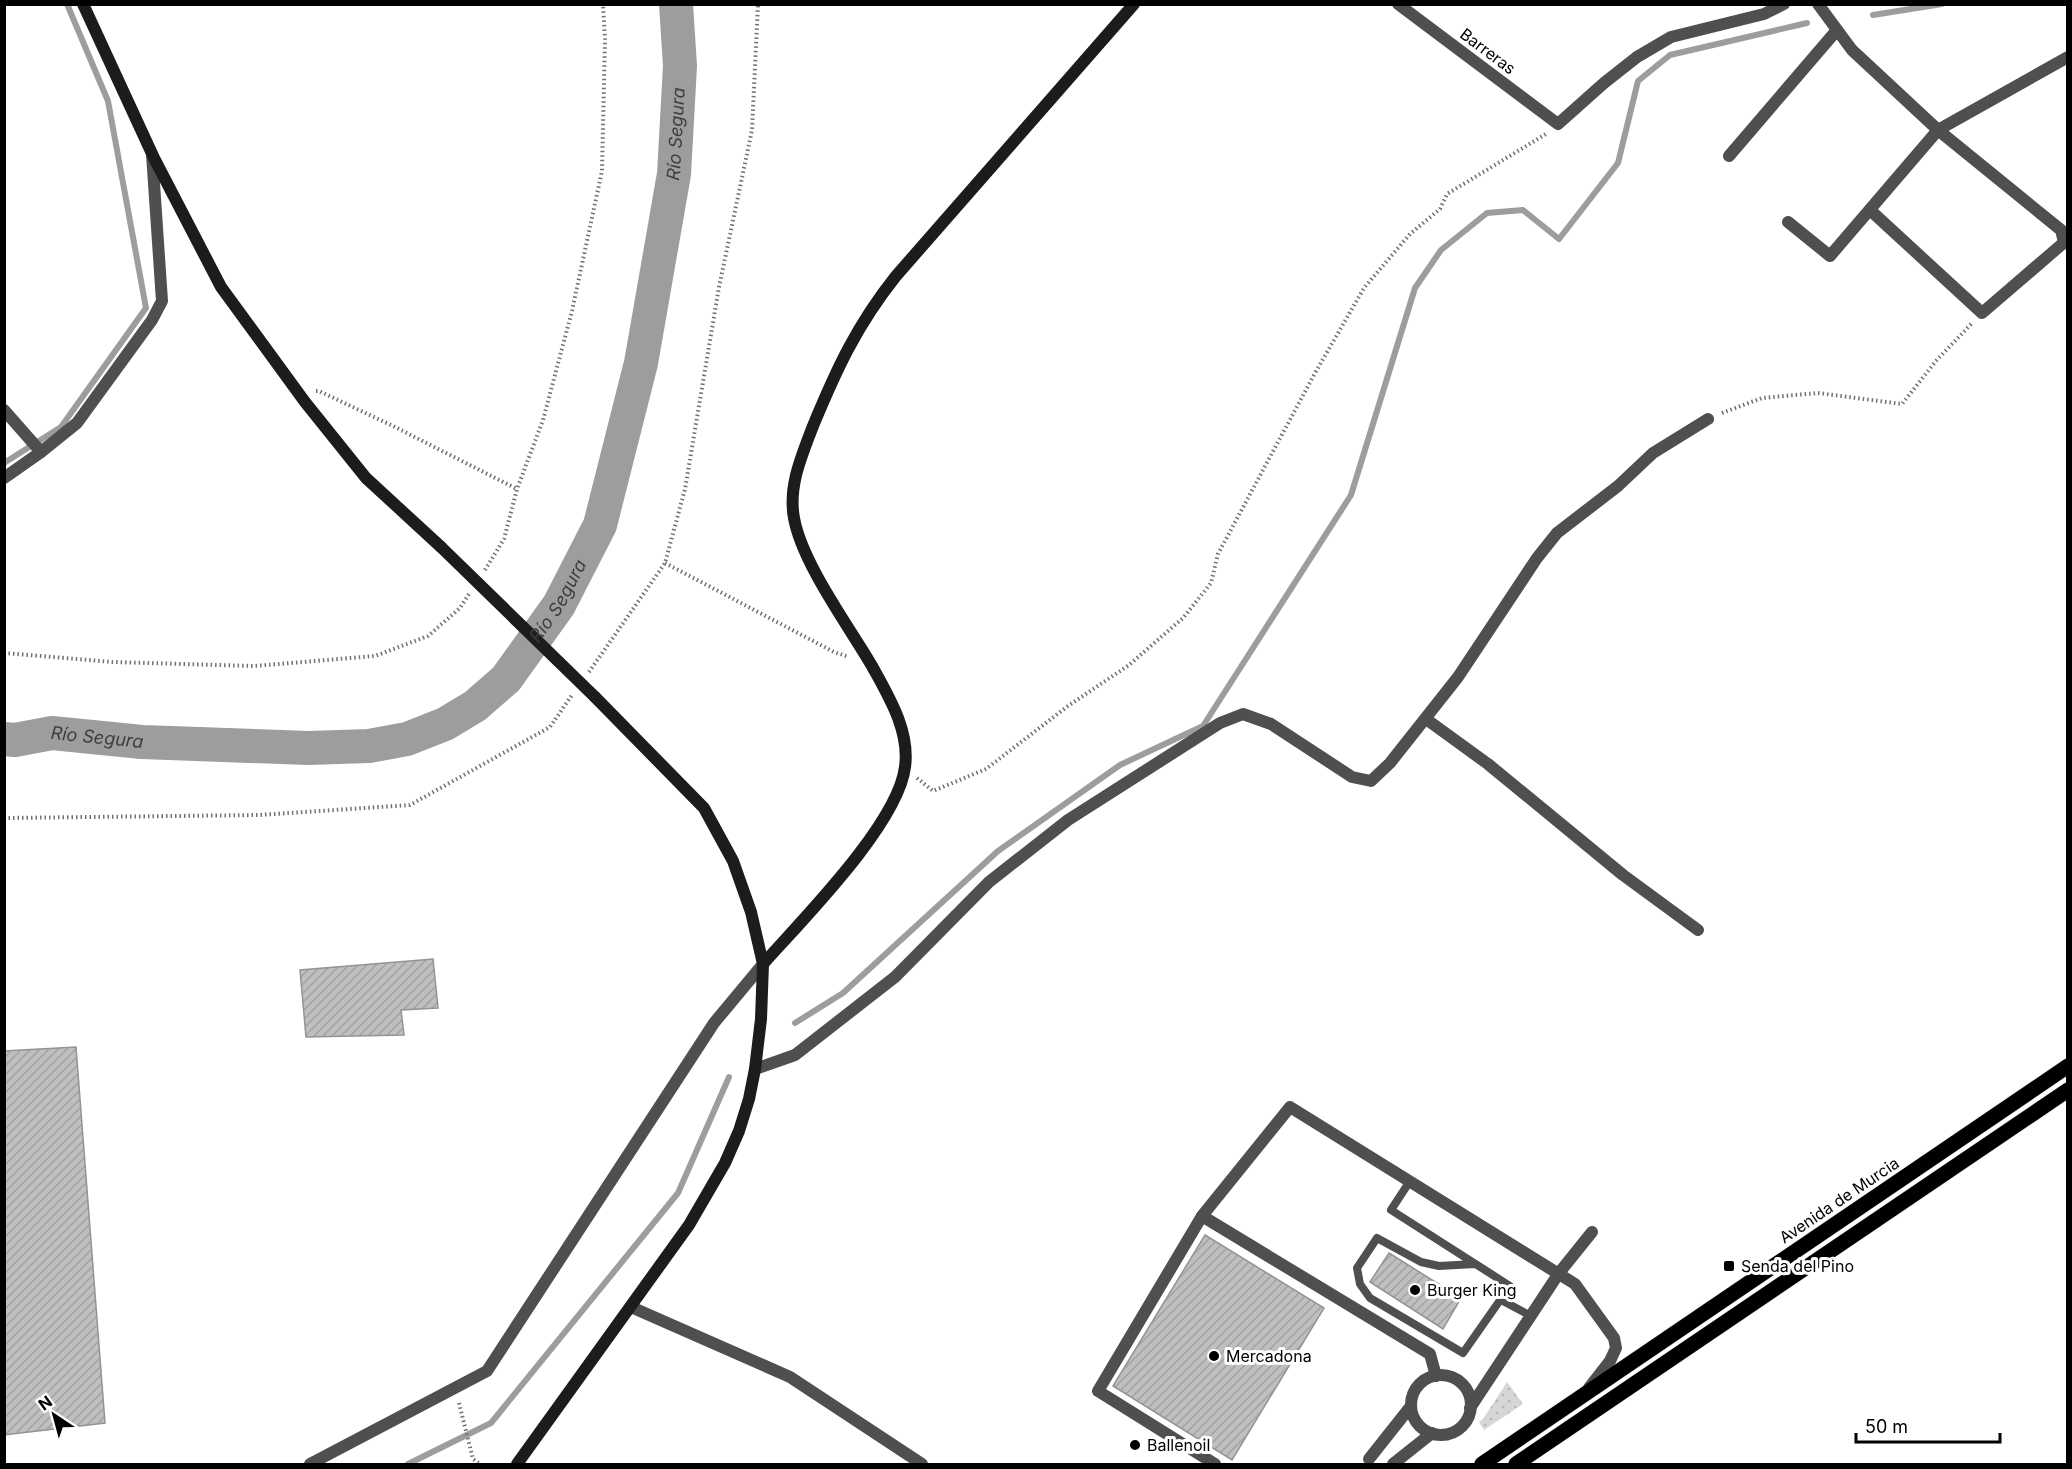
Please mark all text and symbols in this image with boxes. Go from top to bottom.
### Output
street label: Barreras [1456,24,1520,78]
water label: Río Segura [662,87,689,182]
water label: Río Segura [525,556,591,646]
water label: Río Segura [50,722,144,752]
street label: Avenida de Murcia [1775,1153,1903,1247]
place label: Senda del Pino [1741,1256,1854,1276]
marker: Senda del Pino [1722,1259,1736,1273]
place label: Burger King [1427,1280,1517,1300]
marker: Burger King [1408,1283,1422,1297]
place label: Mercadona [1226,1346,1312,1366]
marker: Mercadona [1207,1349,1221,1363]
north arrow [24,1385,84,1445]
text: N [34,1391,56,1415]
scale bar [1856,1406,2000,1444]
text: 50 m [1865,1416,1908,1437]
place label: Ballenoil [1147,1435,1210,1455]
marker: Ballenoil [1128,1438,1142,1452]

